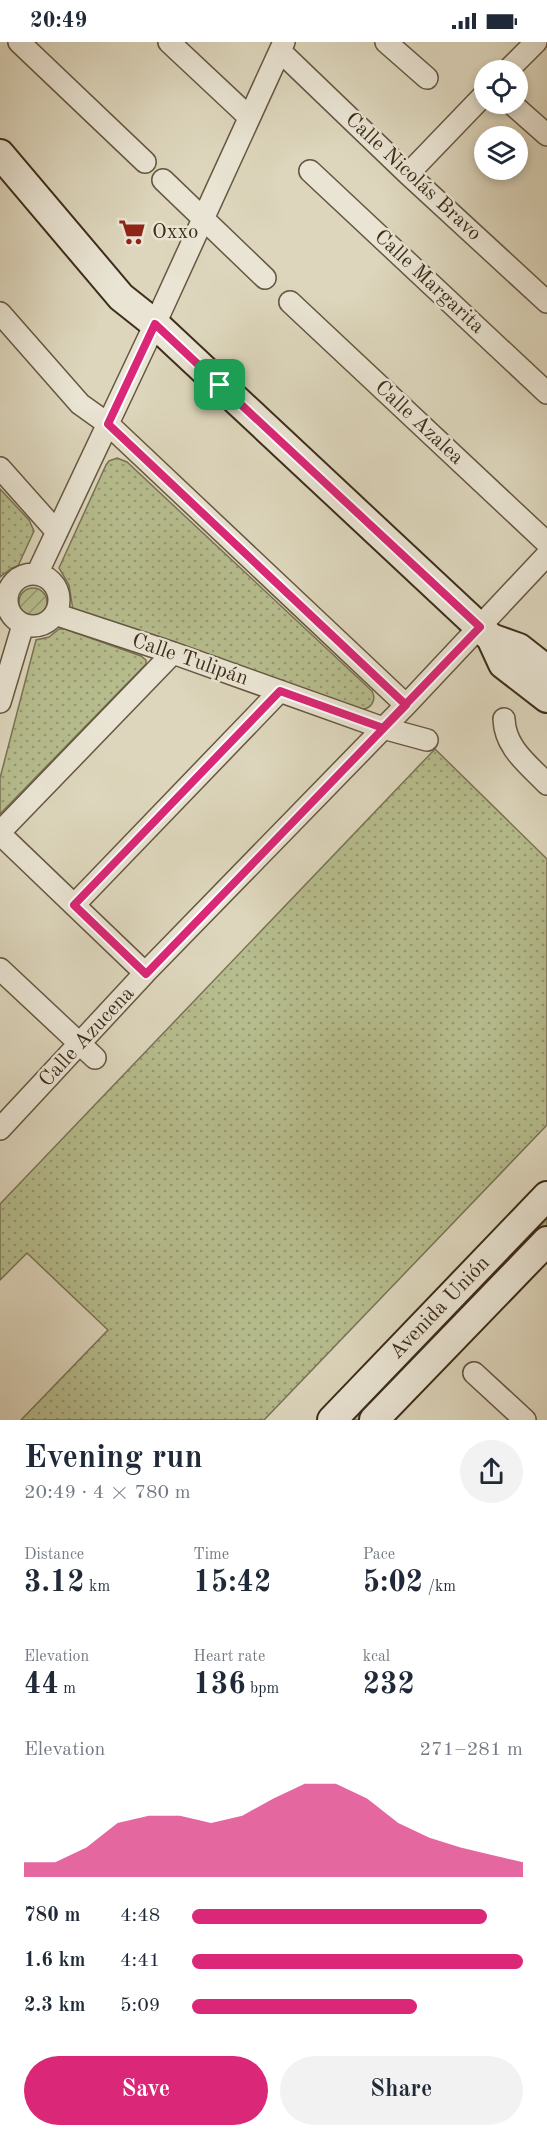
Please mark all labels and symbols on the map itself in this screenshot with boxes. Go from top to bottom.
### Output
street label: Calle Nicolás Bravo [341,109,485,245]
supermarket icon: Oxxo [117,217,147,247]
place label: Oxxo [152,222,198,243]
street label: Calle Margarita [370,226,488,338]
pin [194,359,245,410]
street label: Calle Azalea [371,377,467,469]
street label: Calle Tulipán [129,630,251,690]
street label: Calle Azucena [36,983,138,1091]
street label: Avenida Unión [386,1253,494,1363]

